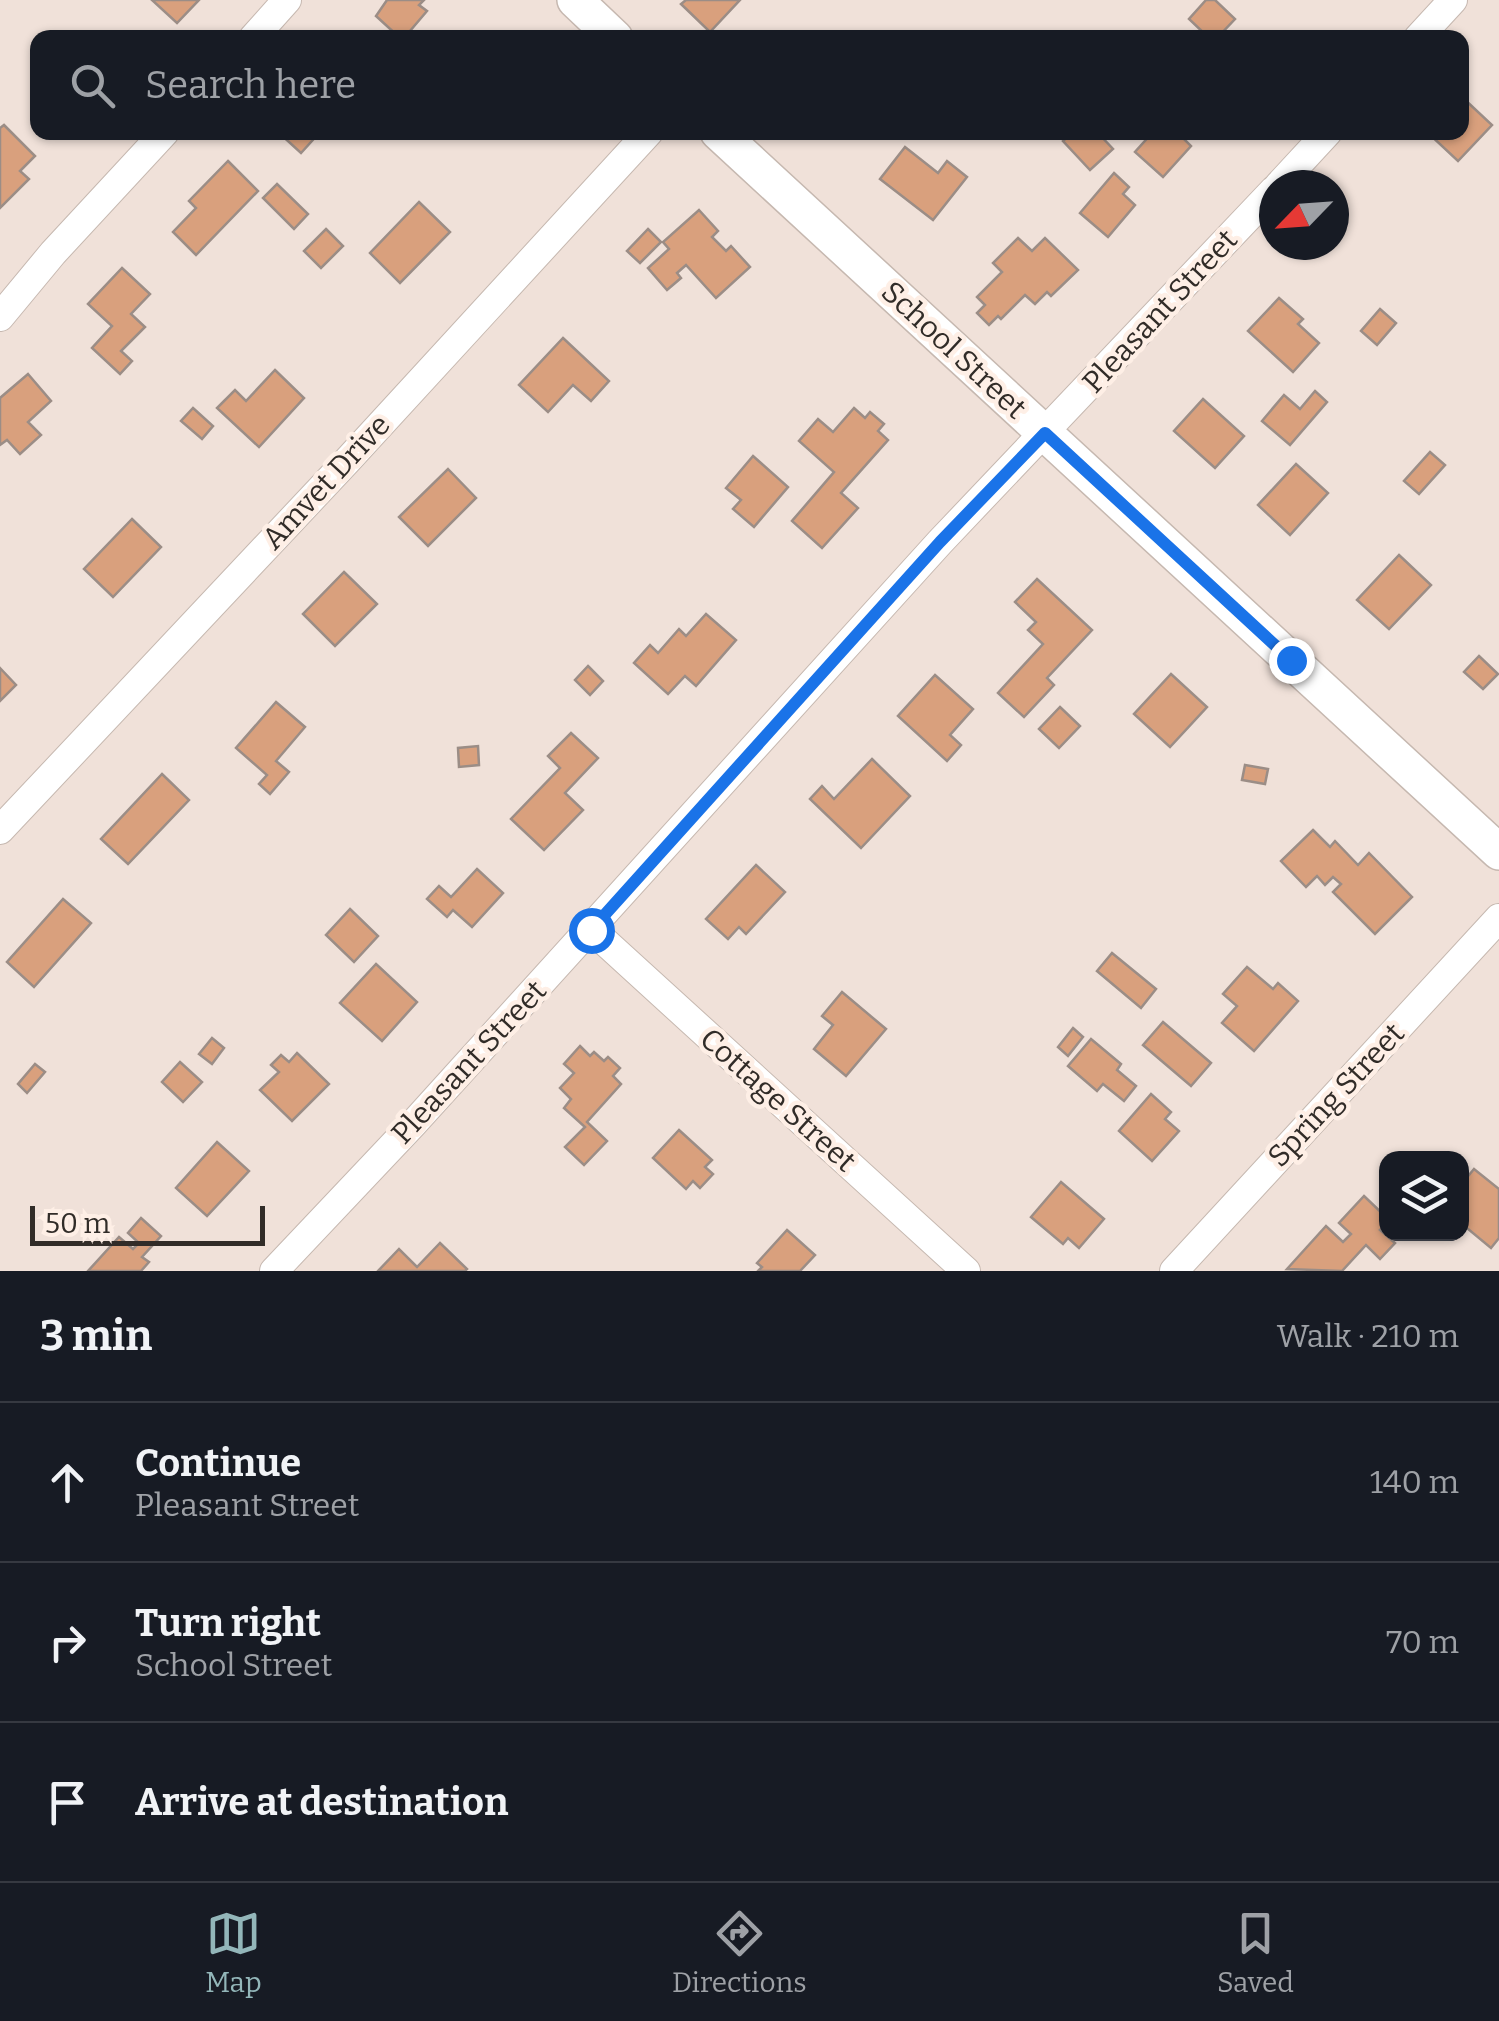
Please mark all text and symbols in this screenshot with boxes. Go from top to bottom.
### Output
search box [30,30,1469,140]
icon: search [65,58,120,113]
text: Search here [145,62,356,108]
north arrow [1259,170,1349,260]
street label: Pleasant Street [1075,222,1245,400]
street label: School Street [874,274,1034,426]
street label: Amvet Drive [255,407,397,557]
route end [1269,638,1315,684]
route start [569,908,615,954]
street label: Pleasant Street [384,973,554,1151]
street label: Spring Street [1260,1016,1412,1174]
street label: Cottage Street [693,1021,863,1179]
map controls [1379,1151,1469,1241]
button: layers [1379,1151,1469,1241]
scale bar [30,1201,265,1246]
text: 50 m [45,1207,110,1240]
text: 3 min [40,1311,152,1361]
text: Walk · 210 m [1277,1317,1459,1355]
text: Continue [135,1440,301,1486]
icon: ahead [40,1455,95,1510]
text: 140 m [1370,1463,1459,1501]
text: Pleasant Street [135,1486,359,1524]
text: Turn right [135,1600,321,1646]
icon: right [40,1615,95,1670]
text: 70 m [1386,1623,1459,1661]
text: School Street [135,1646,332,1684]
icon: arrive [40,1775,95,1830]
text: Arrive at destination [135,1779,508,1825]
tab: Map [205,1906,262,1999]
tab: Directions [672,1906,807,1999]
tab: Saved [1217,1906,1294,1999]

